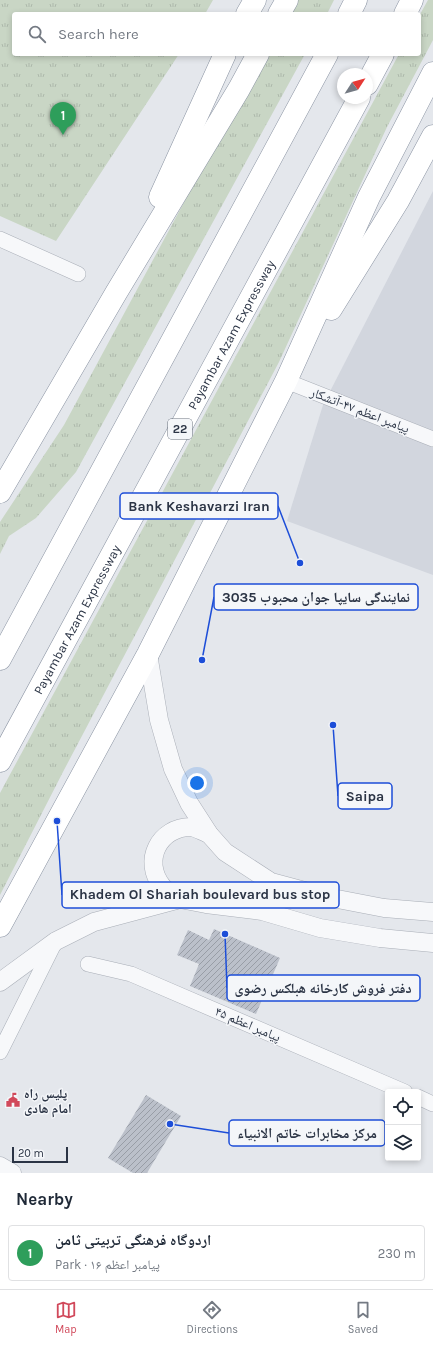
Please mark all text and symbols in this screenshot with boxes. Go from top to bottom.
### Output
search box [12,12,421,56]
icon: search [26,23,48,45]
text: Search here [58,25,139,43]
north arrow [337,68,373,104]
pin: 1 [50,102,76,135]
street label: Payambar Azam Expressway [184,257,277,412]
street label: پیامبر اعظم ۴۷-آتشکار [307,384,412,437]
road number: 22 [168,419,192,439]
callout: Bank Keshavarzi Iran [120,493,278,519]
text: Bank Keshavarzi Iran [128,498,270,515]
street label: Payambar Azam Expressway [30,542,123,697]
callout: نمایندگی سایپا جوان محبوب 3035 [214,584,418,610]
text: نمایندگی سایپا جوان محبوب 3035 [222,589,410,606]
your location [187,773,207,793]
callout: Saipa [338,783,392,809]
text: Saipa [346,788,384,805]
callout: Khadem Ol Shariah boulevard bus stop [62,882,339,908]
text: Khadem Ol Shariah boulevard bus stop [70,886,330,903]
callout: دفتر فروش کارخانه هبلکس رضوی [227,975,420,1001]
text: دفتر فروش کارخانه هبلکس رضوی [234,980,412,997]
street label: پیامبر اعظم ۴۵ [212,1003,283,1046]
place label: پلیس راه امام هادی [24,1086,72,1118]
map controls [385,1089,421,1161]
button: locate [385,1089,421,1125]
public building icon: پلیس راه امام هادی [5,1092,21,1108]
callout: مرکز مخابرات خاتم الانبیاء [229,1120,385,1146]
text: مرکز مخابرات خاتم الانبیاء [237,1125,377,1143]
button: layers [385,1125,421,1161]
scale bar [12,1145,68,1164]
text: 20 m [18,1147,44,1160]
text: Nearby [16,1189,73,1209]
text: اردوگاه فرهنگی تربیتی ثامن [55,1231,211,1249]
text: 1 [28,1246,32,1261]
text: 230 m [378,1246,416,1261]
text: Park · پیامبر اعظم ۱۶ [55,1257,160,1272]
tab: Map [55,1299,77,1336]
tab: Directions [186,1299,238,1336]
tab: Saved [348,1299,378,1336]

